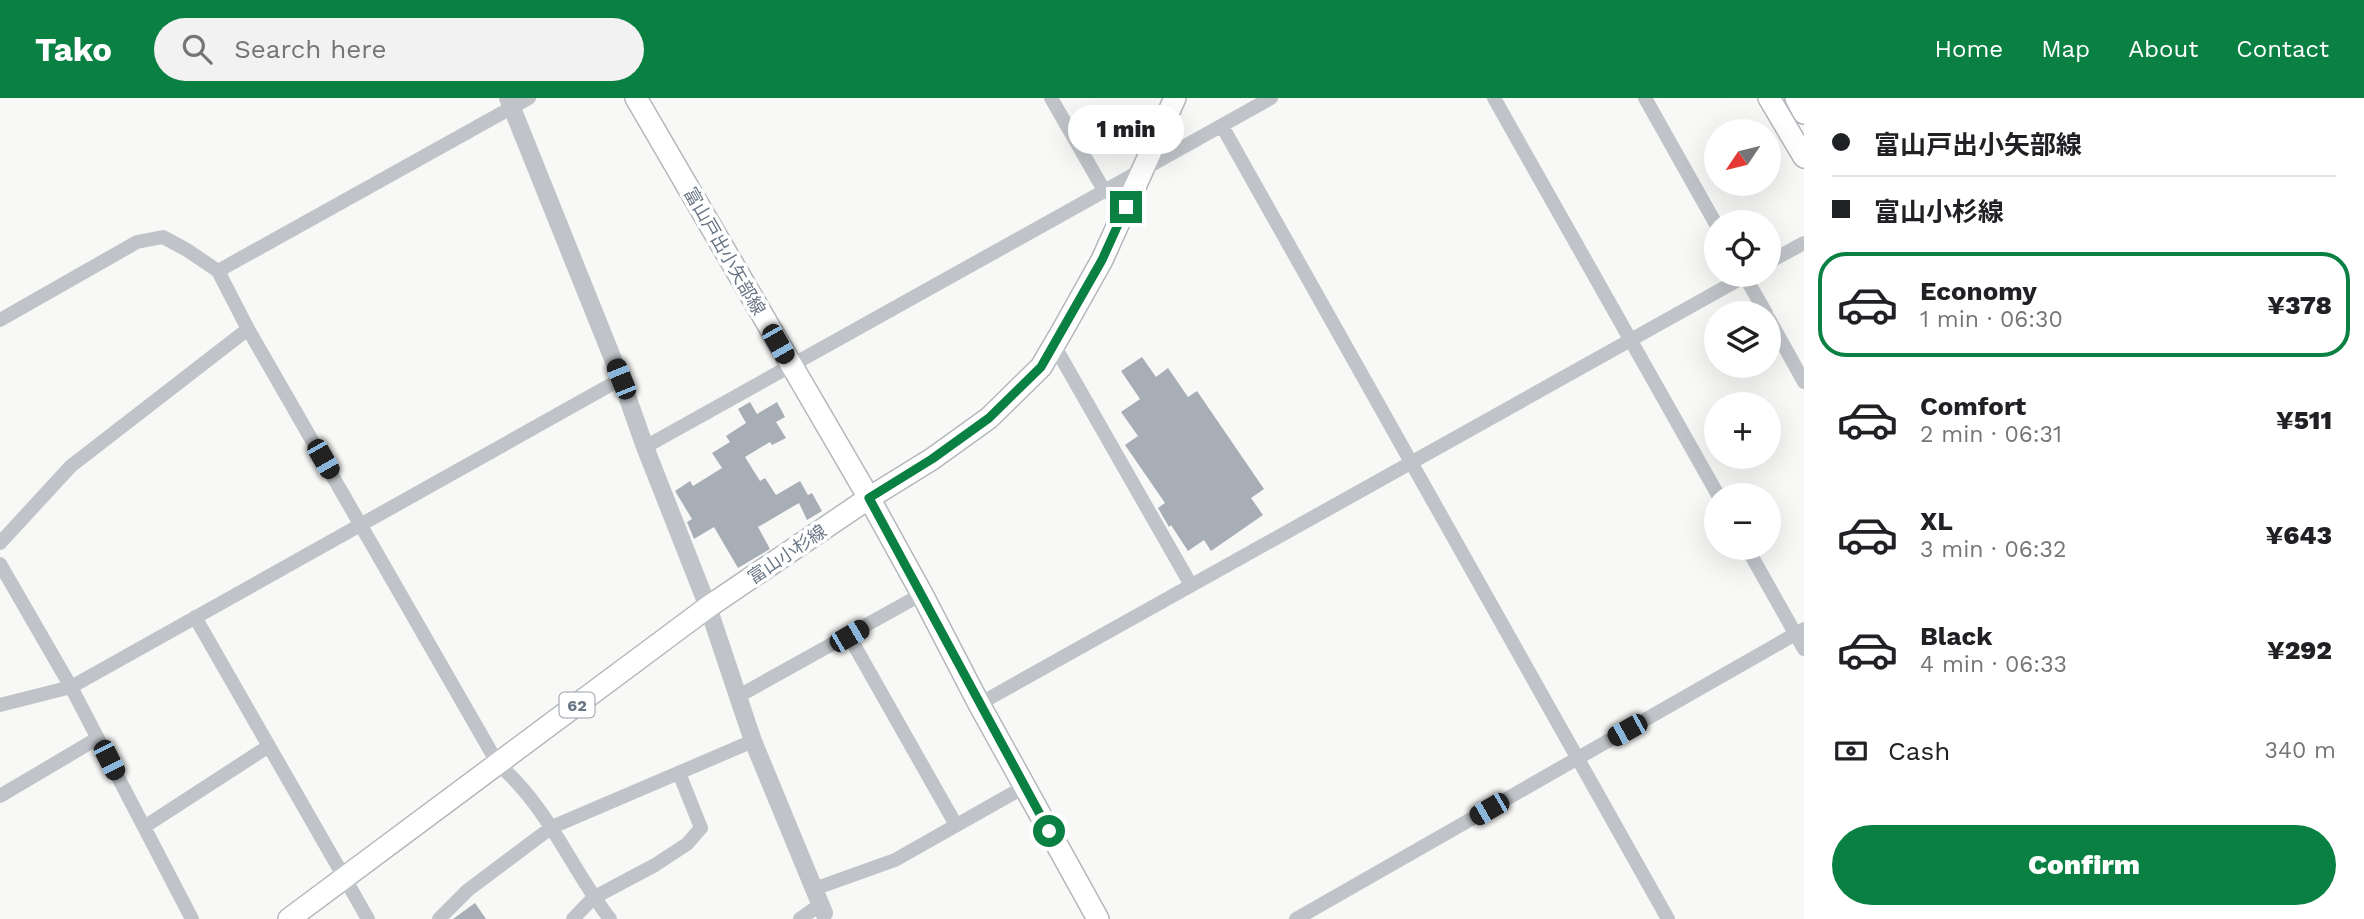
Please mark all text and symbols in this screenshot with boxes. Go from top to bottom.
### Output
search box [154,18,644,81]
text: Tako [35,30,112,69]
icon: search [178,30,216,68]
text: Search here [234,34,387,64]
text: Home [1935,35,2003,63]
text: Map [2041,35,2090,63]
text: About [2128,35,2198,63]
text: Contact [2236,35,2329,63]
callout: 1 min [1068,105,1184,154]
text: 1 min [1096,116,1156,143]
north arrow [1704,119,1782,196]
map controls [1704,119,1781,560]
text: 富山戸出小矢部線 [1874,130,2082,160]
street label: 富山戸出小矢部線 [680,183,770,319]
route end [1110,191,1142,223]
text: 富山小杉線 [1874,197,2004,227]
button: locate [1704,210,1781,287]
icon: car [1836,273,1899,336]
text: Economy [1920,276,2037,306]
text: ¥378 [2267,290,2332,320]
button: layers [1704,301,1781,378]
text: 1 min · 06:30 [1920,306,2063,333]
car [759,321,798,367]
car [604,356,639,402]
icon: car [1836,388,1899,451]
text: Comfort [1920,391,2026,421]
button: + [1704,392,1781,469]
text: ¥511 [2276,405,2332,435]
text: 2 min · 06:31 [1920,421,2062,448]
car [304,436,343,482]
button: − [1704,483,1781,560]
icon: car [1836,503,1899,566]
text: XL [1920,506,1953,536]
street label: 富山小杉線 [744,520,830,588]
text: ¥643 [2265,520,2332,550]
text: 3 min · 06:32 [1920,536,2066,563]
car [826,616,873,656]
icon: car [1836,618,1899,681]
text: Black [1920,621,1992,651]
text: ¥292 [2267,635,2332,665]
text: 4 min · 06:33 [1920,651,2067,678]
road number: 62 [560,692,594,718]
car [1604,711,1651,749]
icon: cash [1832,732,1870,770]
text: Cash [1888,736,1950,766]
car [91,737,128,783]
text: 340 m [2264,737,2336,764]
car [1466,789,1513,829]
route start [1033,815,1065,847]
button: Confirm [1832,825,2336,905]

